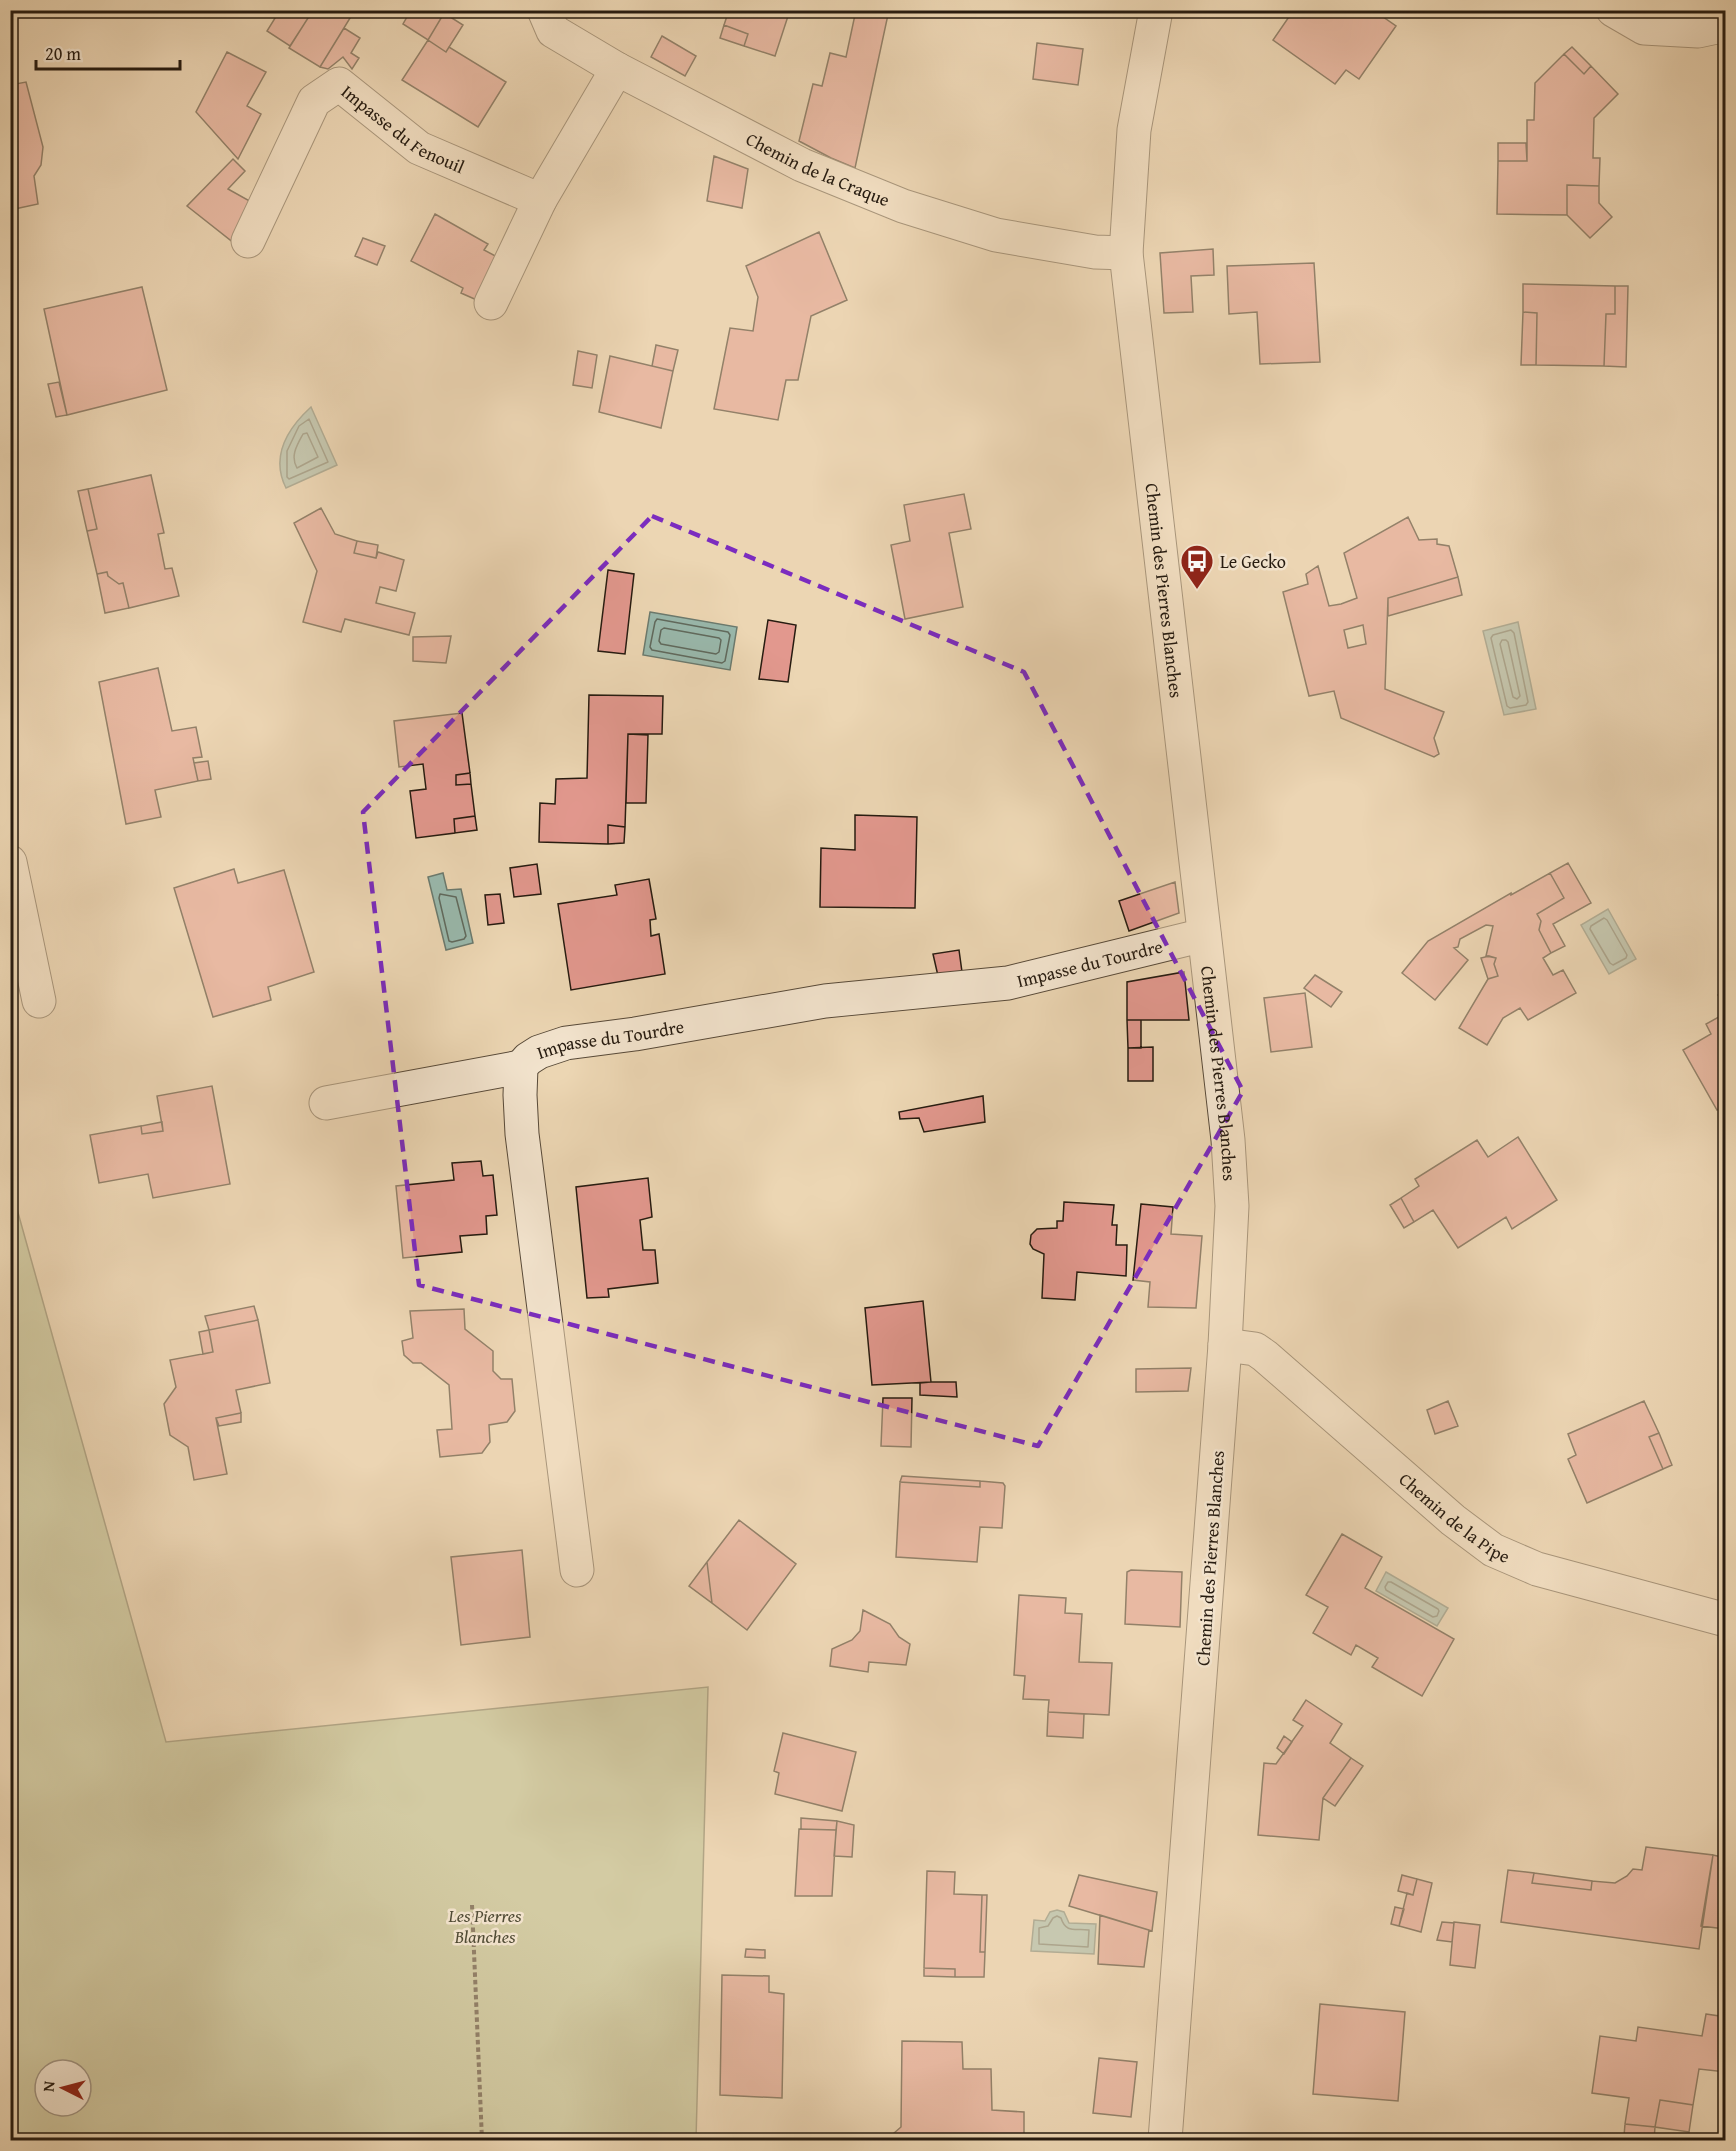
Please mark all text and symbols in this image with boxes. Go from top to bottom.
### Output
scale bar [36,33,180,71]
text: 20 m [45,40,81,67]
street label: Impasse du Fenouil [336,78,469,180]
street label: Chemin de la Craque [741,125,894,213]
street label: Chemin des Pierres Blanches [1139,482,1191,699]
bus stop icon: Le Gecko [1179,543,1215,590]
place label: Le Gecko [1220,548,1286,575]
street label: Impasse du Tourdre [1014,932,1165,994]
street label: Chemin des Pierres Blanches [1195,964,1244,1182]
street label: Impasse du Tourdre [533,1012,686,1065]
street label: Chemin des Pierres Blanches [1189,1449,1231,1667]
street label: Chemin de la Pipe [1393,1466,1514,1569]
park label: Les Pierres Blanches [448,1902,522,1950]
north arrow [33,2058,93,2118]
text: N [36,2080,61,2093]

